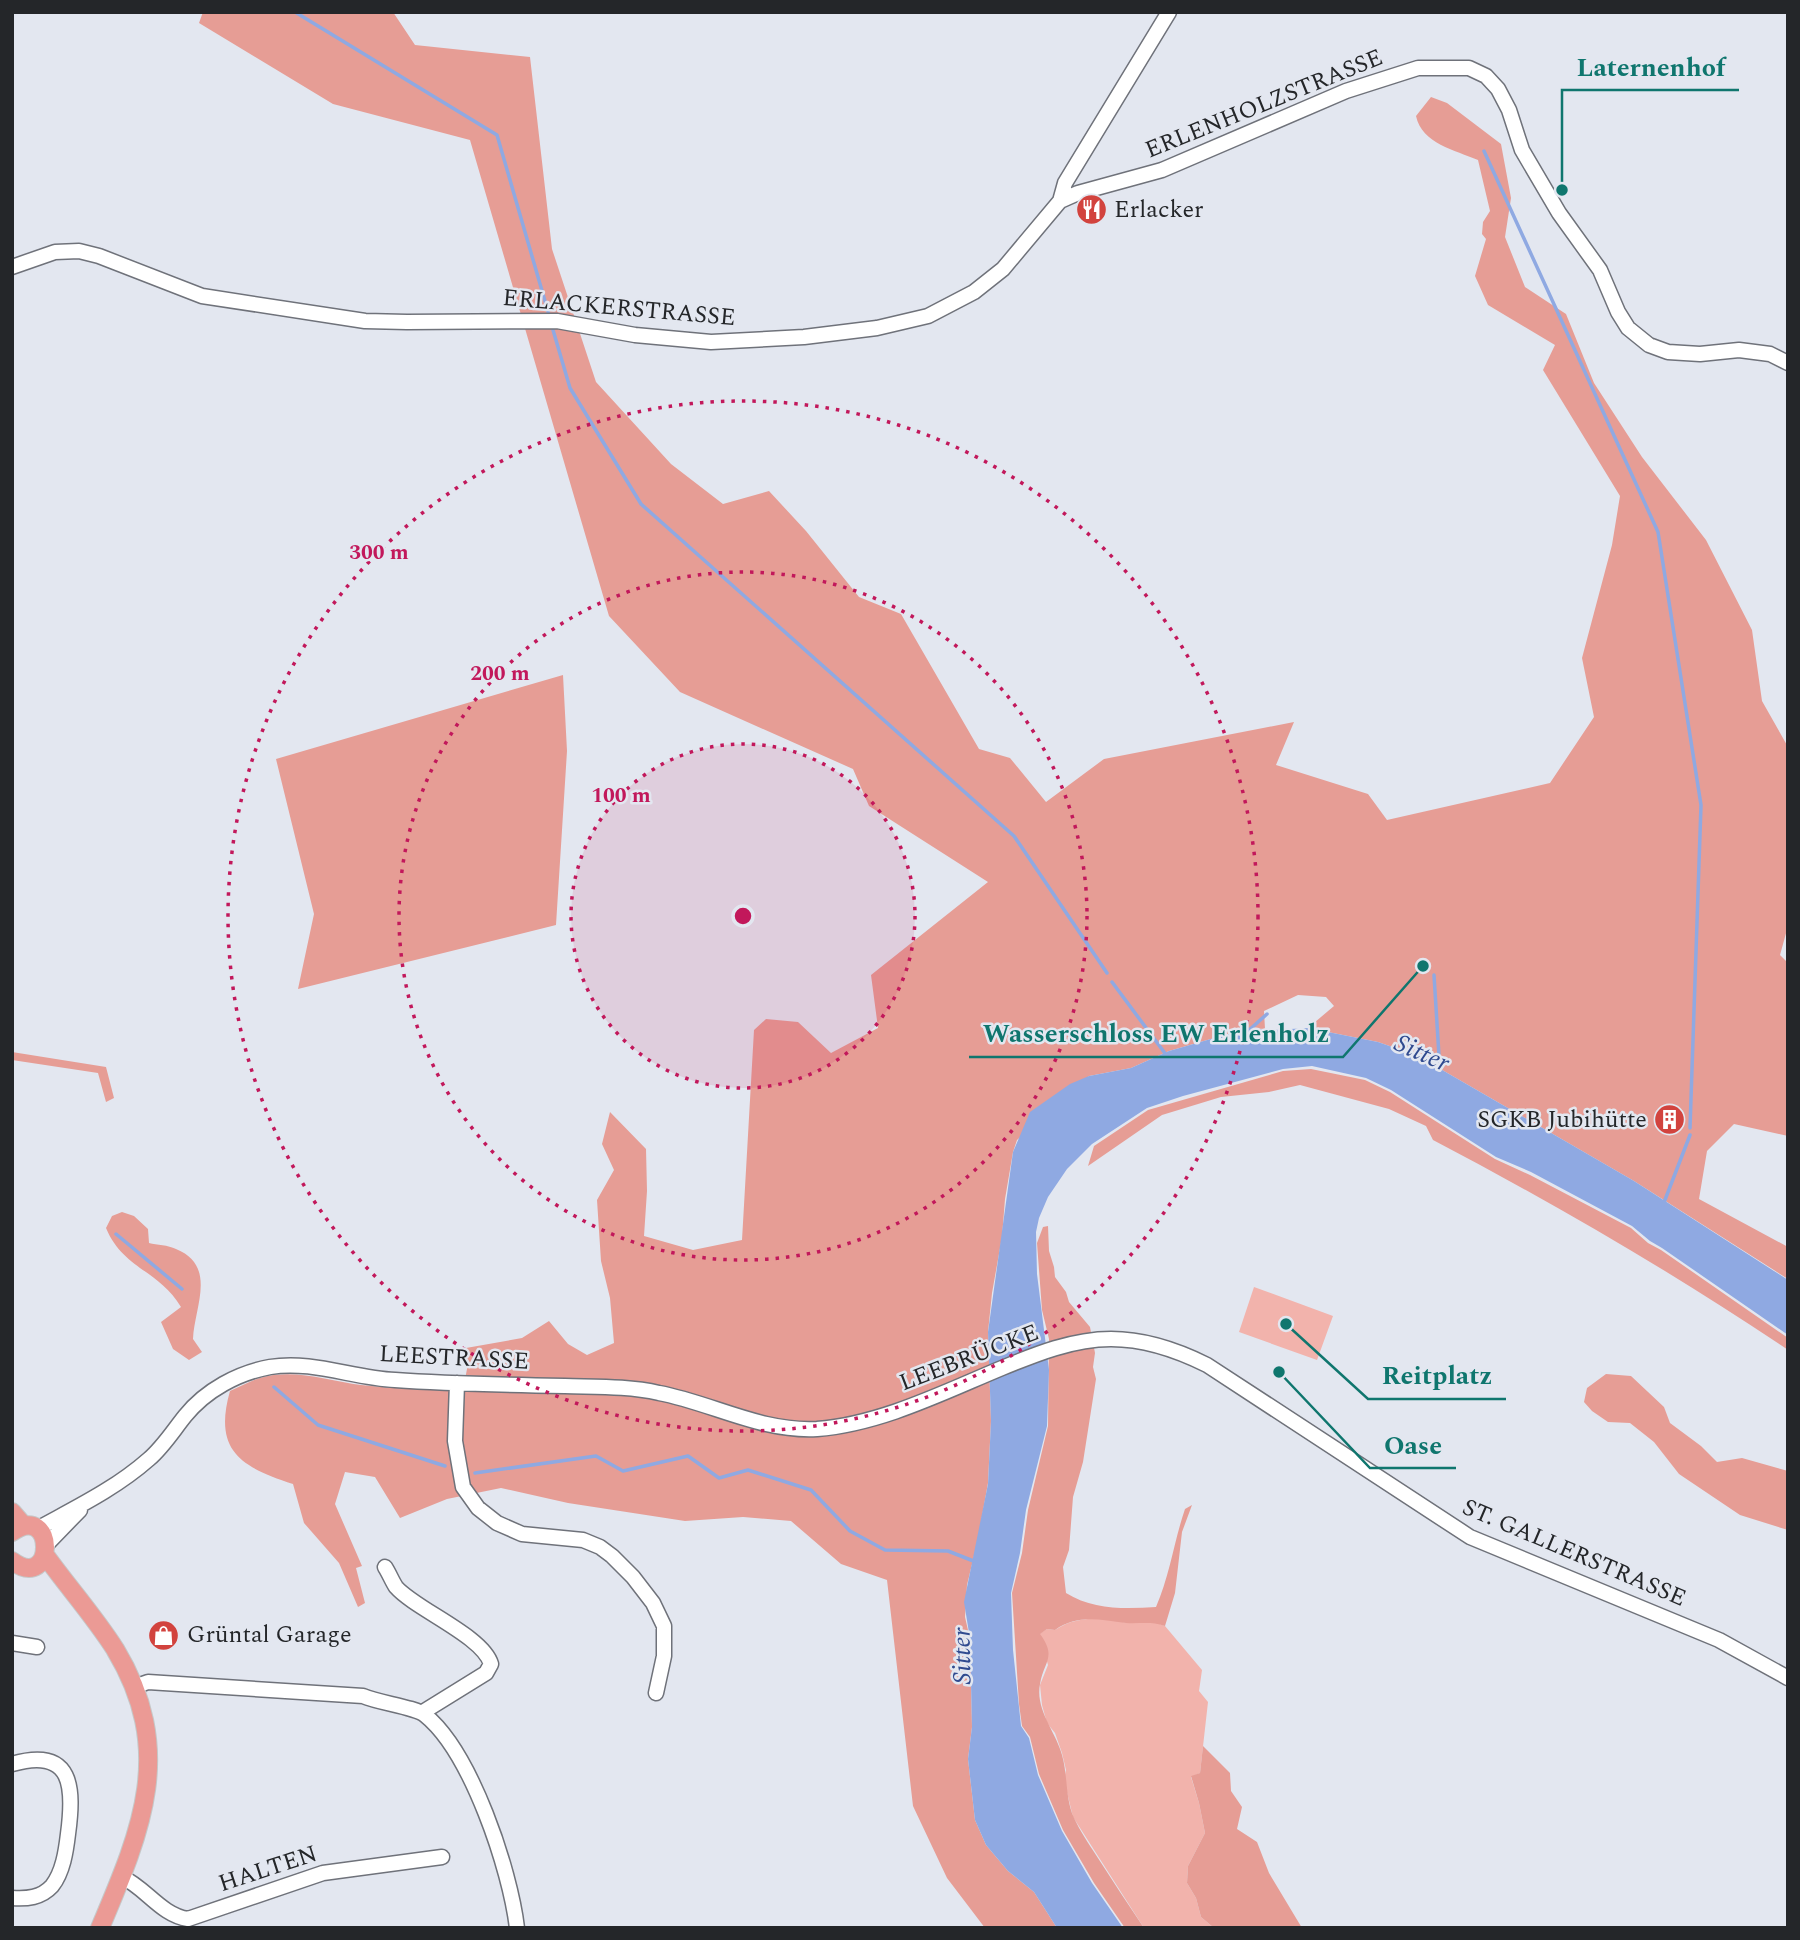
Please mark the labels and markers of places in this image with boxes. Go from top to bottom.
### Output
callout: Laternenhof [1562,43,1739,90]
place label: Erlacker [1114,192,1204,228]
restaurant icon: Erlacker [1074,193,1108,227]
centre of rings [731,904,755,928]
callout: Wasserschloss EW Erlenholz [969,1010,1343,1057]
place label: SGKB Jubihütte [1477,1102,1647,1138]
building icon: SGKB Jubihütte [1653,1103,1687,1137]
callout: Reitplatz [1368,1352,1506,1399]
callout: Oase [1370,1421,1456,1468]
place label: Grüntal Garage [187,1617,352,1653]
shop icon: Grüntal Garage [147,1618,181,1652]

